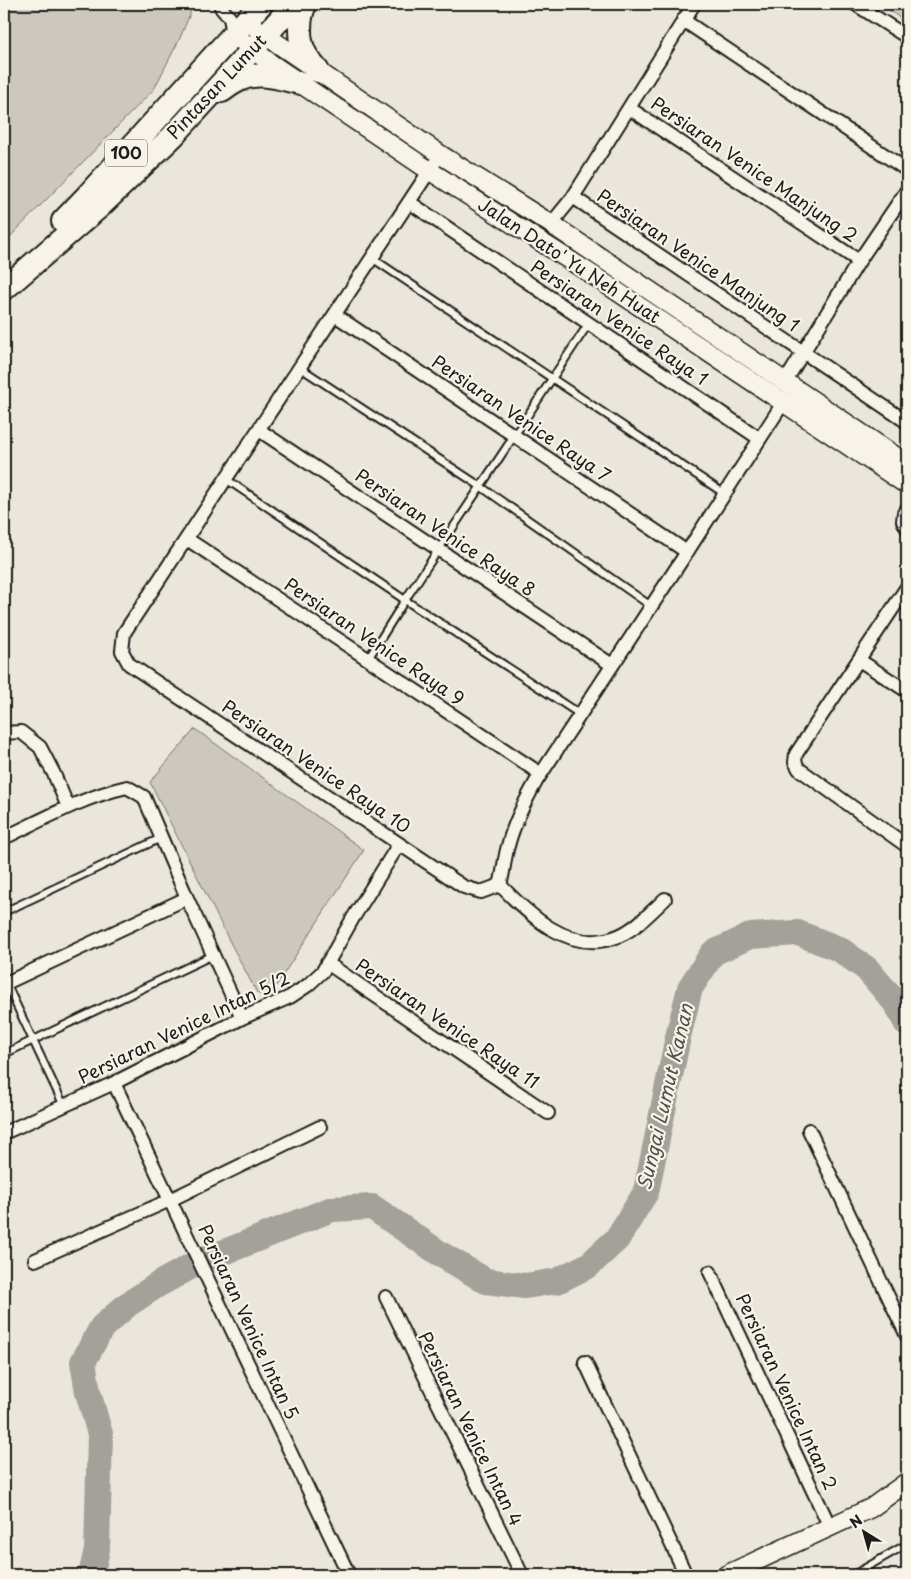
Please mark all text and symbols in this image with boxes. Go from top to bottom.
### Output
street label: Pintasan Lumut [160,27,272,145]
street label: Persiaran Venice Manjung 2 [646,89,864,248]
road number: 100 [105,140,147,167]
street label: Persiaran Venice Manjung 1 [592,182,806,338]
street label: Jalan Dato' Yu Neh Huat [473,190,666,329]
street label: Persiaran Venice Raya 1 [526,252,714,391]
street label: Persiaran Venice Raya 7 [427,348,617,488]
street label: Persiaran Venice Raya 8 [350,461,541,602]
street label: Persiaran Venice Raya 9 [279,570,470,711]
street label: Persiaran Venice Raya 10 [217,692,417,839]
street label: Persiaran Venice Raya 11 [351,951,545,1094]
street label: Persiaran Venice Intan 5/2 [73,964,294,1090]
water label: Sungai Lumut Kanan [629,1000,699,1193]
street label: Persiaran Venice Intan 5 [192,1219,307,1423]
street label: Persiaran Venice Intan 2 [730,1289,845,1494]
street label: Persiaran Venice Intan 4 [412,1327,530,1530]
north arrow [838,1506,888,1556]
text: N [845,1509,867,1533]

